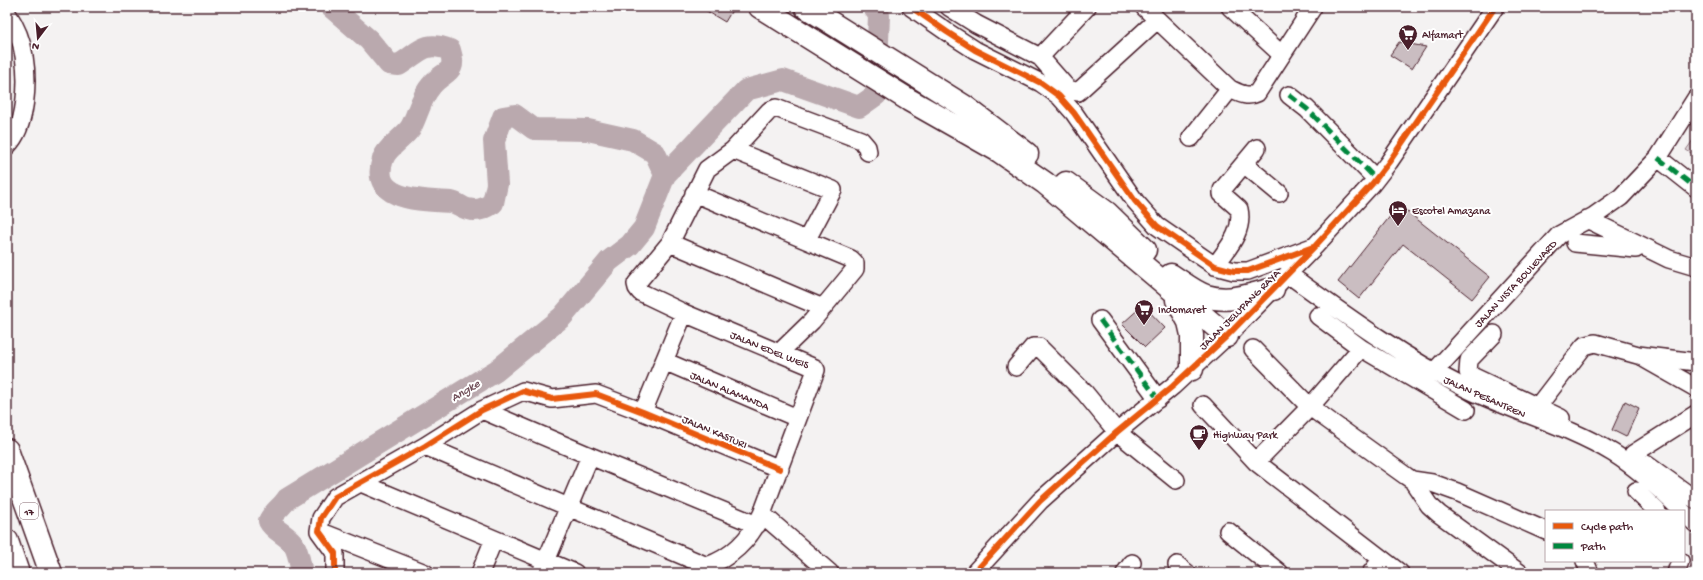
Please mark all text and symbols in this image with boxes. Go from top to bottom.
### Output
north arrow [18,18,58,58]
supermarket icon: Alfamart [1397,23,1419,51]
place label: Alfamart [1422,29,1464,42]
text: N [31,39,41,52]
hotel icon: Escotel Amazana [1387,199,1409,227]
place label: Escotel Amazana [1412,206,1491,218]
street label: JALAN VISTA BOULEVARD [1473,238,1561,330]
street label: JALAN JELUPANG RAYA [1198,267,1283,353]
supermarket icon: Indomaret [1133,298,1155,326]
place label: Indomaret [1158,305,1208,317]
street label: JALAN EDEL WEIS [728,330,811,372]
street label: JALAN ALAMANDA [688,370,771,414]
street label: JALAN PESANTREN [1441,374,1527,421]
water label: Angke [449,377,484,406]
street label: JALAN KASTURI [680,414,749,452]
cafe icon: Highway Park [1188,423,1210,451]
place label: Highway Park [1213,430,1279,442]
road number: 17 [20,503,38,519]
legend [1545,510,1685,562]
text: Cycle path [1581,521,1634,535]
text: Path [1580,541,1606,555]

